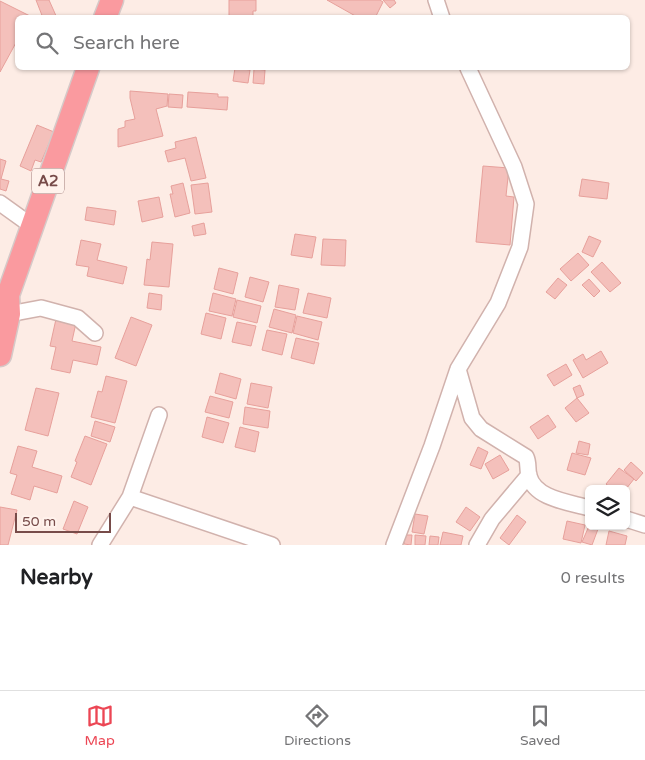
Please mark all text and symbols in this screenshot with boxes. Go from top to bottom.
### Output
search box [15,15,630,70]
icon: search [33,29,61,57]
text: Search here [73,32,180,54]
road number: A2 [32,168,64,194]
map controls [585,485,630,530]
button: layers [585,485,630,530]
scale bar [15,510,111,533]
text: 50 m [22,513,56,530]
text: Nearby [20,565,93,590]
text: 0 results [561,568,625,588]
tab: Map [85,702,115,749]
tab: Directions [284,702,351,749]
tab: Saved [520,702,560,749]

